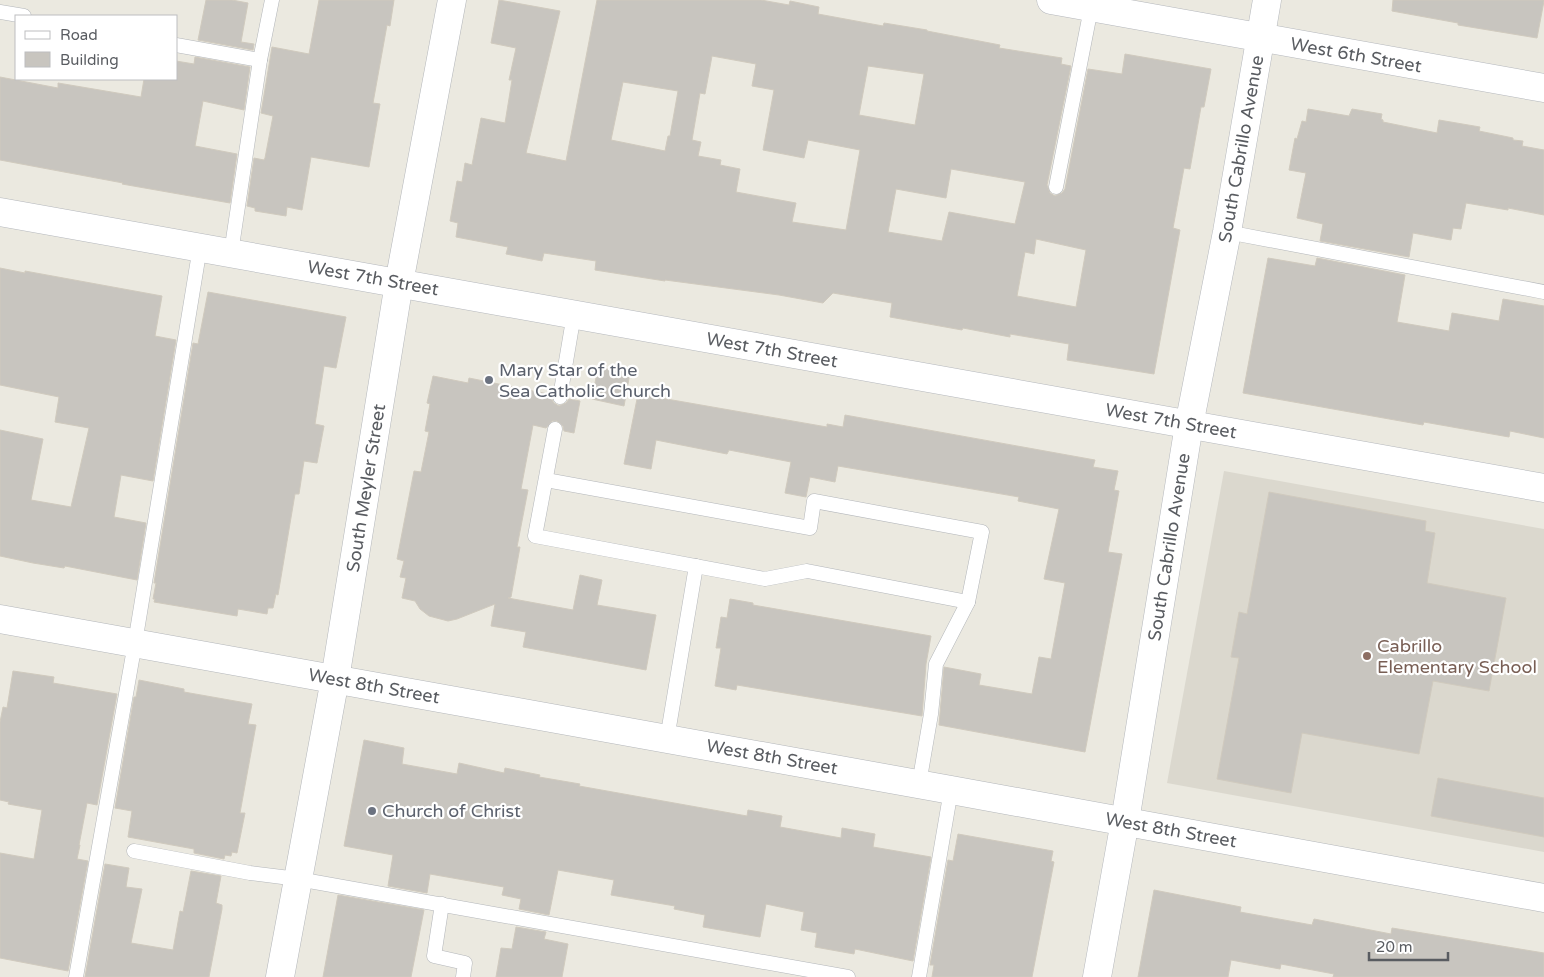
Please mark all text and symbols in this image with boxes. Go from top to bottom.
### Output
legend [15,15,178,80]
text: Road [60,26,98,44]
street label: West 6th Street [1289,33,1424,77]
text: Building [60,51,119,69]
street label: South Cabrillo Avenue [1214,54,1268,244]
street label: West 7th Street [306,256,441,300]
street label: West 7th Street [705,328,840,372]
place label: Mary Star of the Sea Catholic Church [499,359,671,402]
marker: Mary Star of the Sea Catholic Church [483,374,495,386]
street label: West 7th Street [1104,399,1239,443]
street label: South Meyler Street [342,402,390,574]
street label: South Cabrillo Avenue [1143,452,1195,642]
place label: Cabrillo Elementary School [1377,635,1537,678]
marker: Cabrillo Elementary School [1361,650,1373,662]
street label: West 8th Street [307,664,442,708]
street label: West 8th Street [705,735,840,779]
place label: Church of Christ [382,800,521,822]
marker: Church of Christ [366,805,378,817]
street label: West 8th Street [1104,808,1239,852]
scale bar [1369,930,1448,962]
text: 20 m [1376,938,1413,956]

